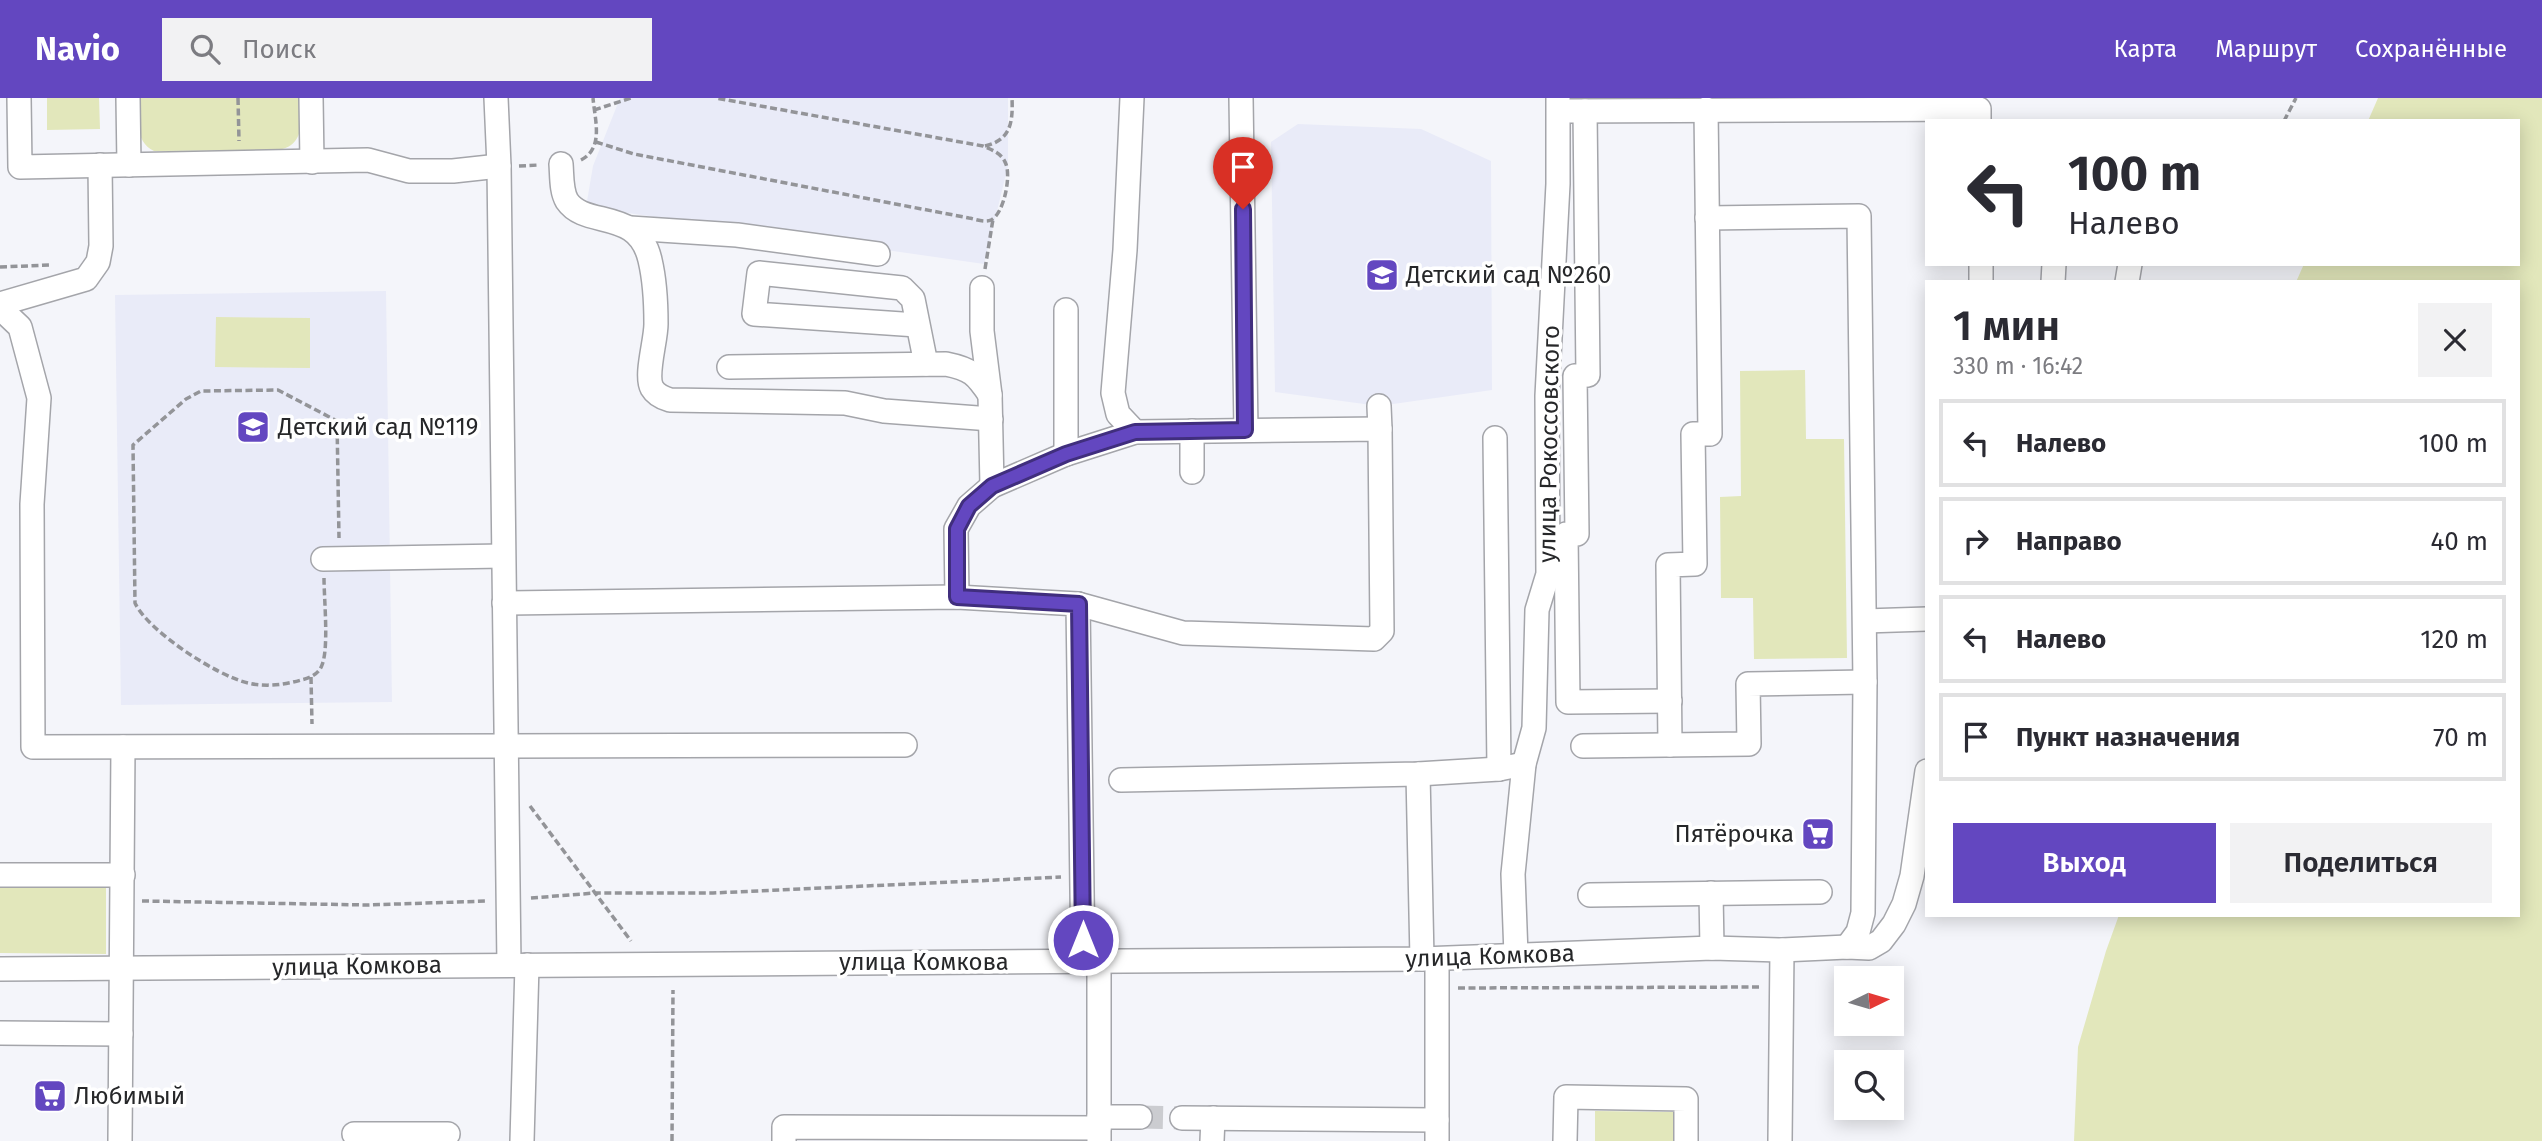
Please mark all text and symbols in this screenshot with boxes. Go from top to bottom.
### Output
search box [162,18,652,81]
text: Navio [35,29,120,69]
icon: search [186,30,224,68]
text: Поиск [242,34,316,65]
text: Карта [2114,35,2177,63]
text: Маршрут [2215,35,2317,63]
text: Сохранённые [2355,35,2507,63]
pin [1213,137,1273,209]
text: 100 m [2068,144,2201,203]
icon: left [1953,147,2044,238]
icon: arrive [1224,148,1262,186]
text: Налево [2068,204,2180,242]
school or university icon: Детский сад №260 [1363,256,1401,294]
place label: Детский сад №260 [1405,261,1612,289]
text: 1 мин [1953,301,2060,351]
button: close [2418,303,2492,377]
street label: улица Рокоссовского [1533,325,1565,563]
text: 330 m · 16:42 [1953,352,2083,380]
school or university icon: Детский сад №119 [234,408,272,446]
place label: Детский сад №119 [277,413,478,441]
icon: left [1957,424,1995,462]
text: Налево [2016,428,2106,459]
text: 100 m [2419,428,2488,459]
icon: right [1957,522,1995,560]
text: Направо [2016,526,2122,557]
text: 40 m [2430,526,2488,557]
icon: left [1957,620,1995,658]
text: Налево [2016,624,2106,655]
text: 120 m [2420,624,2488,655]
icon: arrive [1957,718,1995,756]
text: Пункт назначения [2016,722,2240,753]
text: 70 m [2433,722,2488,753]
supermarket icon: Пятёрочка [1799,815,1837,853]
place label: Пятёрочка [1675,820,1794,848]
button: Выход [1953,823,2216,903]
button: Поделиться [2230,823,2492,903]
position arrow [1046,903,1120,977]
street label: улица Комкова [1405,939,1575,973]
street label: улица Комкова [839,948,1009,976]
street label: улица Комкова [272,951,442,981]
north arrow [1834,966,1904,1036]
map controls [1834,966,1904,1120]
button: search [1834,1050,1904,1120]
supermarket icon: Любимый [31,1077,69,1115]
place label: Любимый [74,1082,185,1110]

